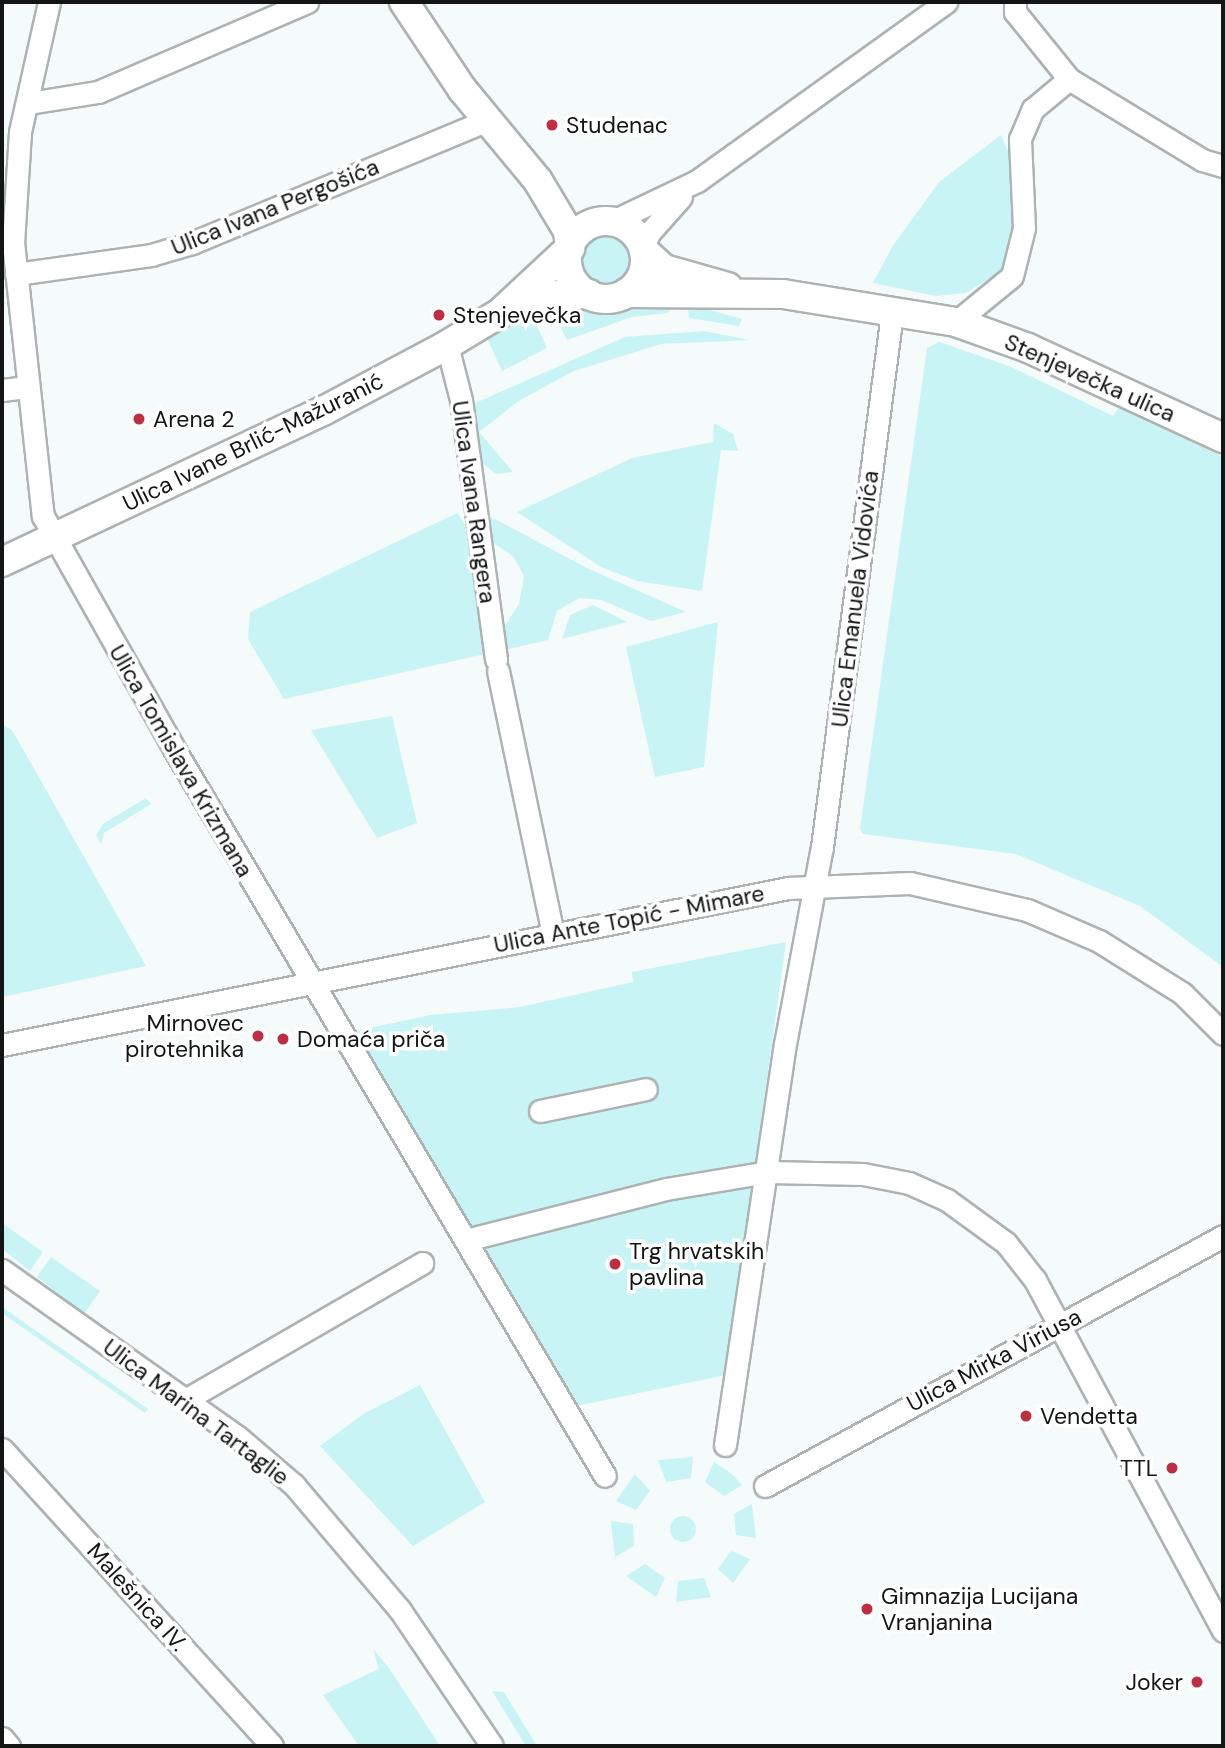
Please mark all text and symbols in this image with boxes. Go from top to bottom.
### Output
place label: Studenac [566,111,668,139]
marker: Studenac [544,117,560,133]
street label: Ulica Ivana Pergošića [167,153,383,261]
place label: Stenjevečka [453,301,581,329]
marker: Stenjevečka [431,307,447,323]
street label: Stenjevečka ulica [1000,328,1180,428]
street label: Ulica Ivane Brlić-Mažuranić [118,367,388,517]
street label: Ulica Ivana Rangera [446,399,502,605]
place label: Arena 2 [153,405,234,433]
marker: Arena 2 [131,411,147,427]
street label: Ulica Emanuela Vidovića [826,469,884,729]
street label: Ulica Tomislava Krizmana [103,640,259,882]
street label: Ulica Ante Topić - Mimare [491,879,767,959]
place label: Mirnovec pirotehnika [125,1009,244,1063]
place label: Domaća priča [297,1025,445,1053]
marker: Mirnovec pirotehnika [250,1028,266,1044]
marker: Domaća priča [275,1031,291,1047]
place label: Trg hrvatskih pavlina [629,1237,764,1291]
marker: Trg hrvatskih pavlina [607,1256,623,1272]
street label: Ulica Mirka Viriusa [902,1302,1086,1418]
street label: Ulica Marina Tartaglie [98,1333,294,1491]
place label: Vendetta [1040,1402,1138,1430]
marker: Vendetta [1018,1408,1034,1424]
place label: TTL [1120,1454,1158,1482]
marker: TTL [1164,1460,1180,1476]
street label: Malešnica IV. [81,1537,193,1657]
place label: Gimnazija Lucijana Vranjanina [881,1582,1078,1636]
marker: Gimnazija Lucijana Vranjanina [859,1601,875,1617]
place label: Joker [1126,1668,1183,1696]
marker: Joker [1189,1674,1205,1690]

